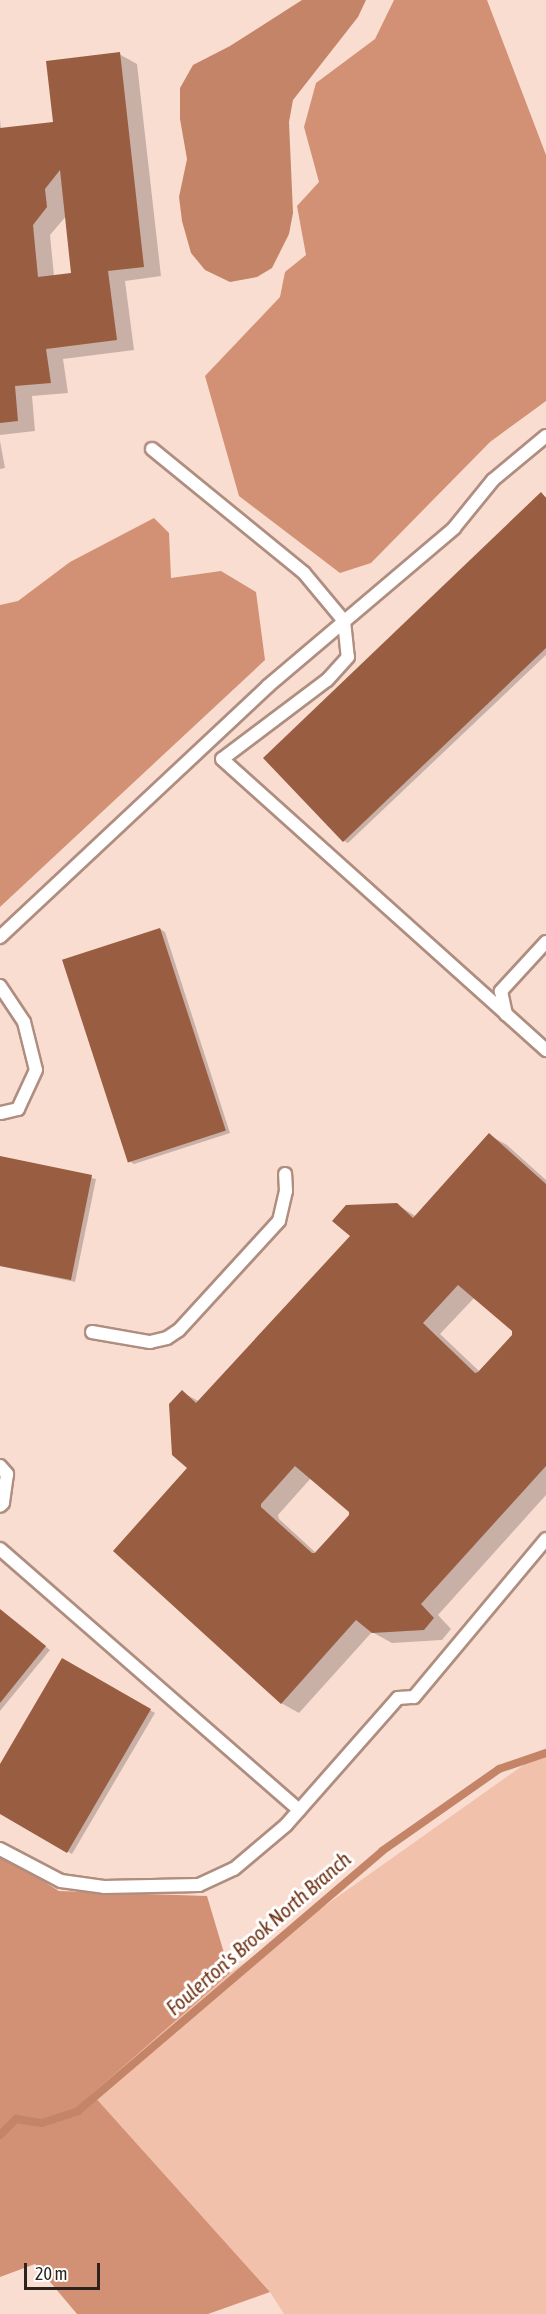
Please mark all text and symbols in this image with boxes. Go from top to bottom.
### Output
water label: Foulerton's Brook North Branch [161,1846,355,2020]
scale bar [27,2251,104,2289]
text: 20 m [35,2263,67,2284]

